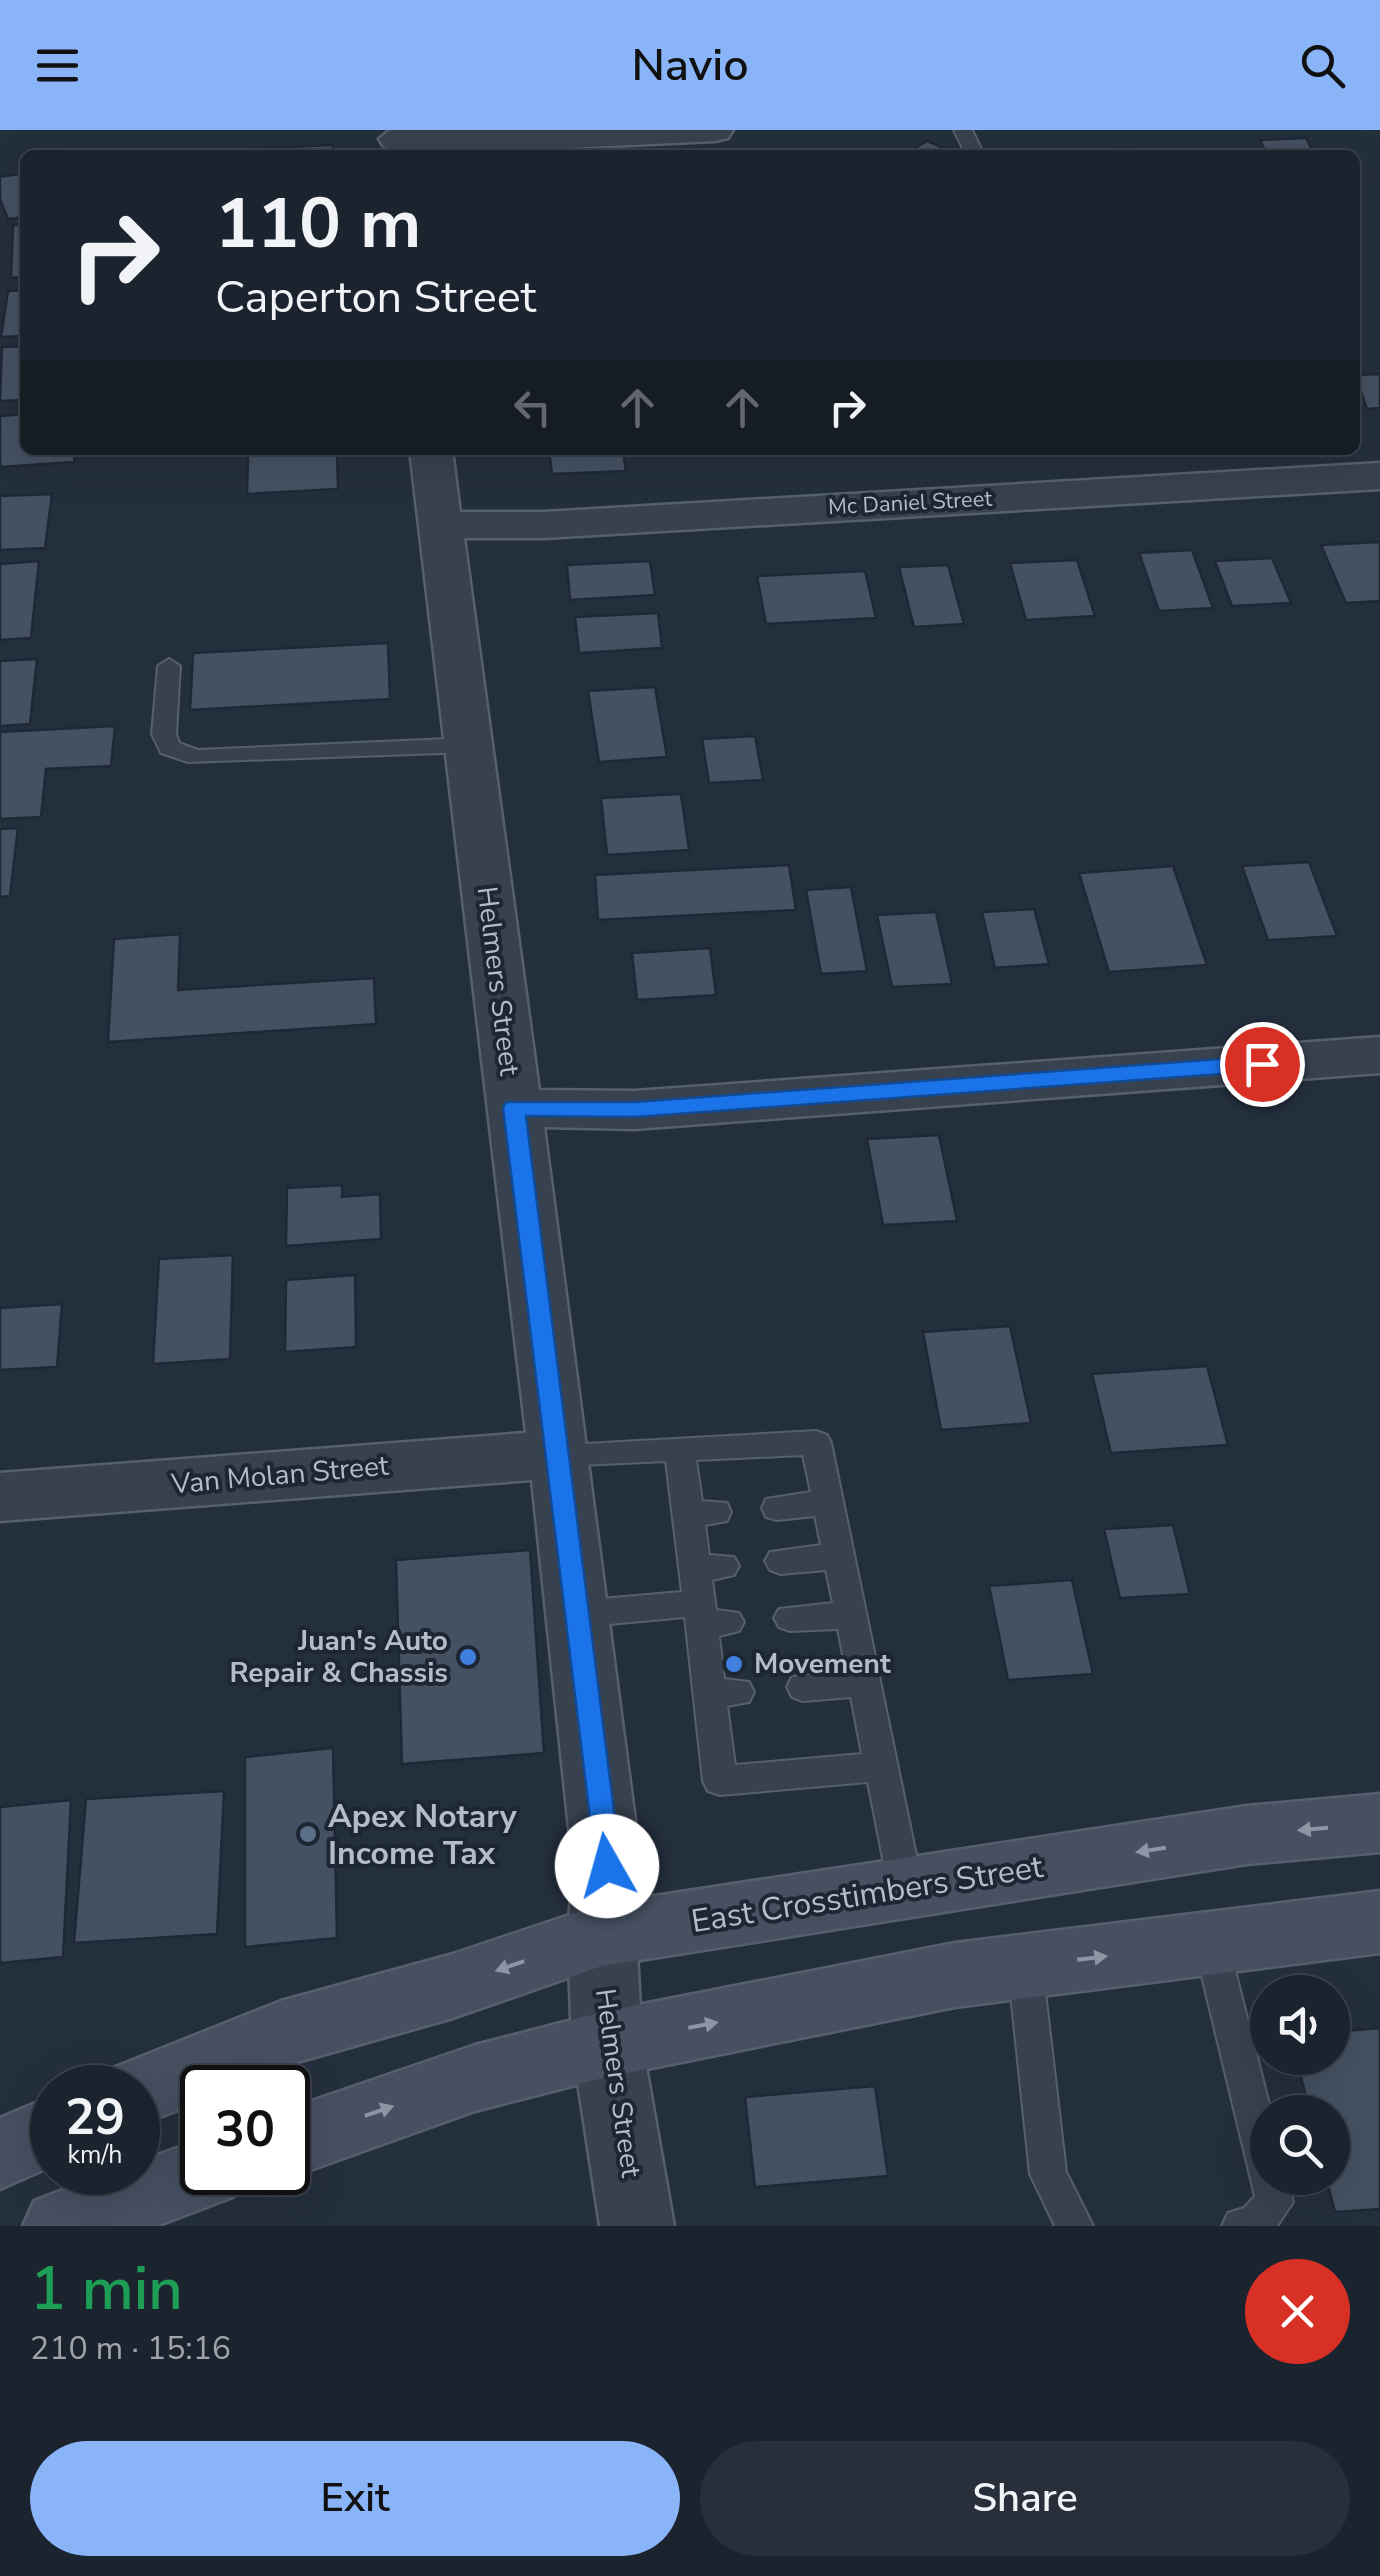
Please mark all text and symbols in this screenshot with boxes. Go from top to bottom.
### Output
text: Navio [631,35,749,96]
icon: menu [30,38,85,93]
icon: search [1295,38,1350,93]
text: 110 m [215,176,421,272]
icon: right [50,190,180,320]
text: Caperton Street [215,267,536,328]
icon: left [505,380,560,435]
icon: ahead [610,380,665,435]
icon: ahead [715,380,770,435]
icon: right [820,380,875,435]
street label: Mc Daniel Street [827,484,993,522]
street label: Helmers Street [468,884,528,1078]
pin [1220,1022,1305,1107]
icon: arrive [1235,1037,1290,1092]
street label: Van Molan Street [169,1447,390,1504]
place label: Juan's Auto Repair & Chassis [229,1622,448,1692]
place label: Movement [754,1645,891,1683]
marker: Juan's Auto Repair & Chassis [457,1646,479,1668]
marker: Movement [723,1653,745,1675]
place label: Apex Notary Income Tax [328,1795,518,1875]
position arrow [555,1814,659,1918]
one-way arrow [1297,1821,1329,1837]
marker: Apex Notary Income Tax [297,1823,319,1845]
one-way arrow [1134,1843,1166,1859]
street label: East Crosstimbers Street [688,1845,1047,1943]
one-way arrow [1076,1950,1108,1966]
one-way arrow [494,1960,524,1975]
map controls [1250,1975,1350,2195]
button: sound [1250,1975,1350,2075]
street label: Helmers Street [586,1986,650,2180]
one-way arrow [688,2017,719,2032]
speed limit sign: 30 [180,2065,310,2195]
text: 29 [65,2083,125,2152]
button: search [1250,2095,1350,2195]
one-way arrow [365,2102,395,2117]
text: km/h [67,2138,123,2172]
text: 1 min [30,2248,183,2330]
button: close [1245,2259,1350,2364]
text: 210 m · 15:16 [30,2327,231,2370]
button: Exit [30,2441,680,2556]
button: Share [700,2441,1350,2556]

